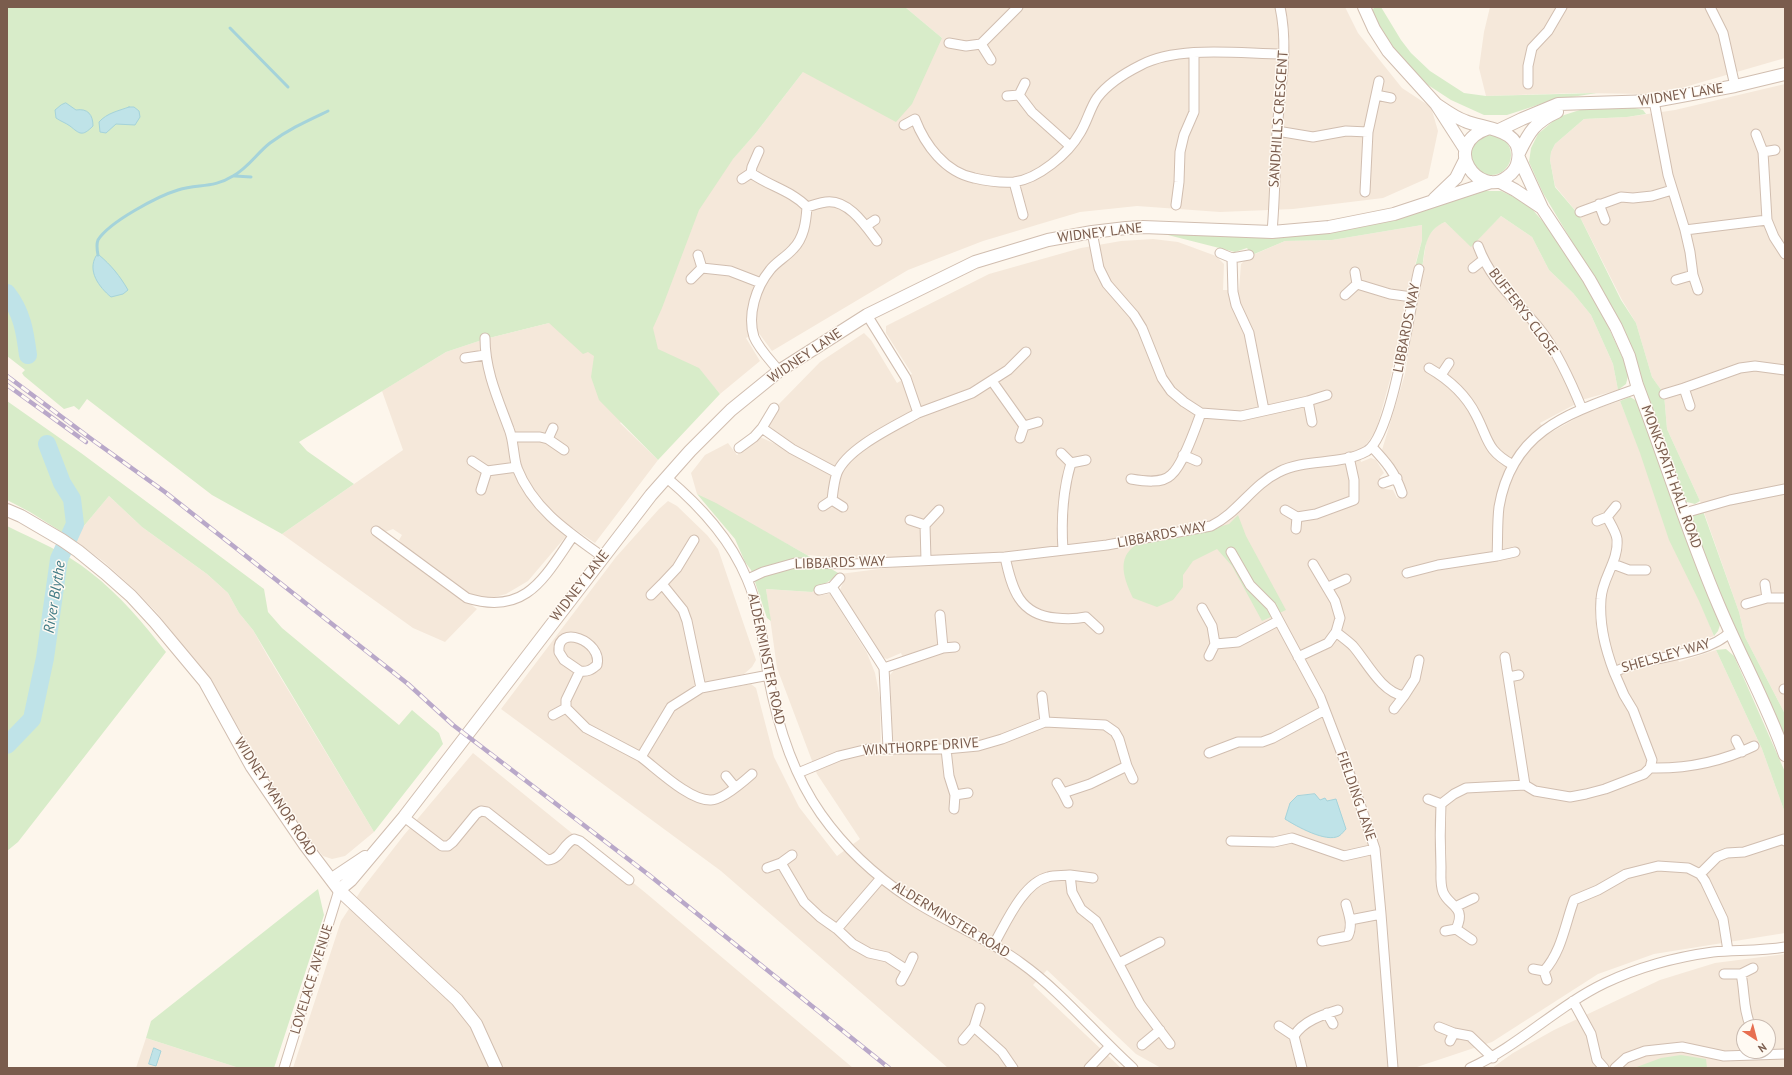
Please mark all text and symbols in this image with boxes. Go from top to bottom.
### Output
street label: SANDHILLS CRESCENT [1266,50,1292,188]
street label: WIDNEY LANE [1637,80,1725,110]
street label: WIDNEY LANE [1056,219,1144,247]
street label: BUFFERYS CLOSE [1485,265,1561,359]
street label: LIBBARDS WAY [1390,282,1424,374]
street label: WIDNEY LANE [765,325,845,387]
street label: MONKSPATH HALL ROAD [1637,403,1705,551]
street label: LIBBARDS WAY [1116,518,1208,552]
street label: WIDNEY LANE [547,547,613,625]
street label: LIBBARDS WAY [794,553,886,573]
water label: River Blythe [40,560,70,634]
street label: ALDERMINSTER ROAD [744,592,788,726]
street label: SHELSLEY WAY [1620,635,1712,677]
street label: WIDNEY MANOR ROAD [230,735,320,859]
street label: WINTHORPE DRIVE [862,735,980,759]
street label: FIELDING LANE [1333,749,1379,843]
street label: ALDERMINSTER ROAD [889,878,1013,962]
street label: LOVELACE AVENUE [287,922,337,1036]
north arrow [1736,1019,1776,1059]
text: N [1755,1040,1770,1056]

